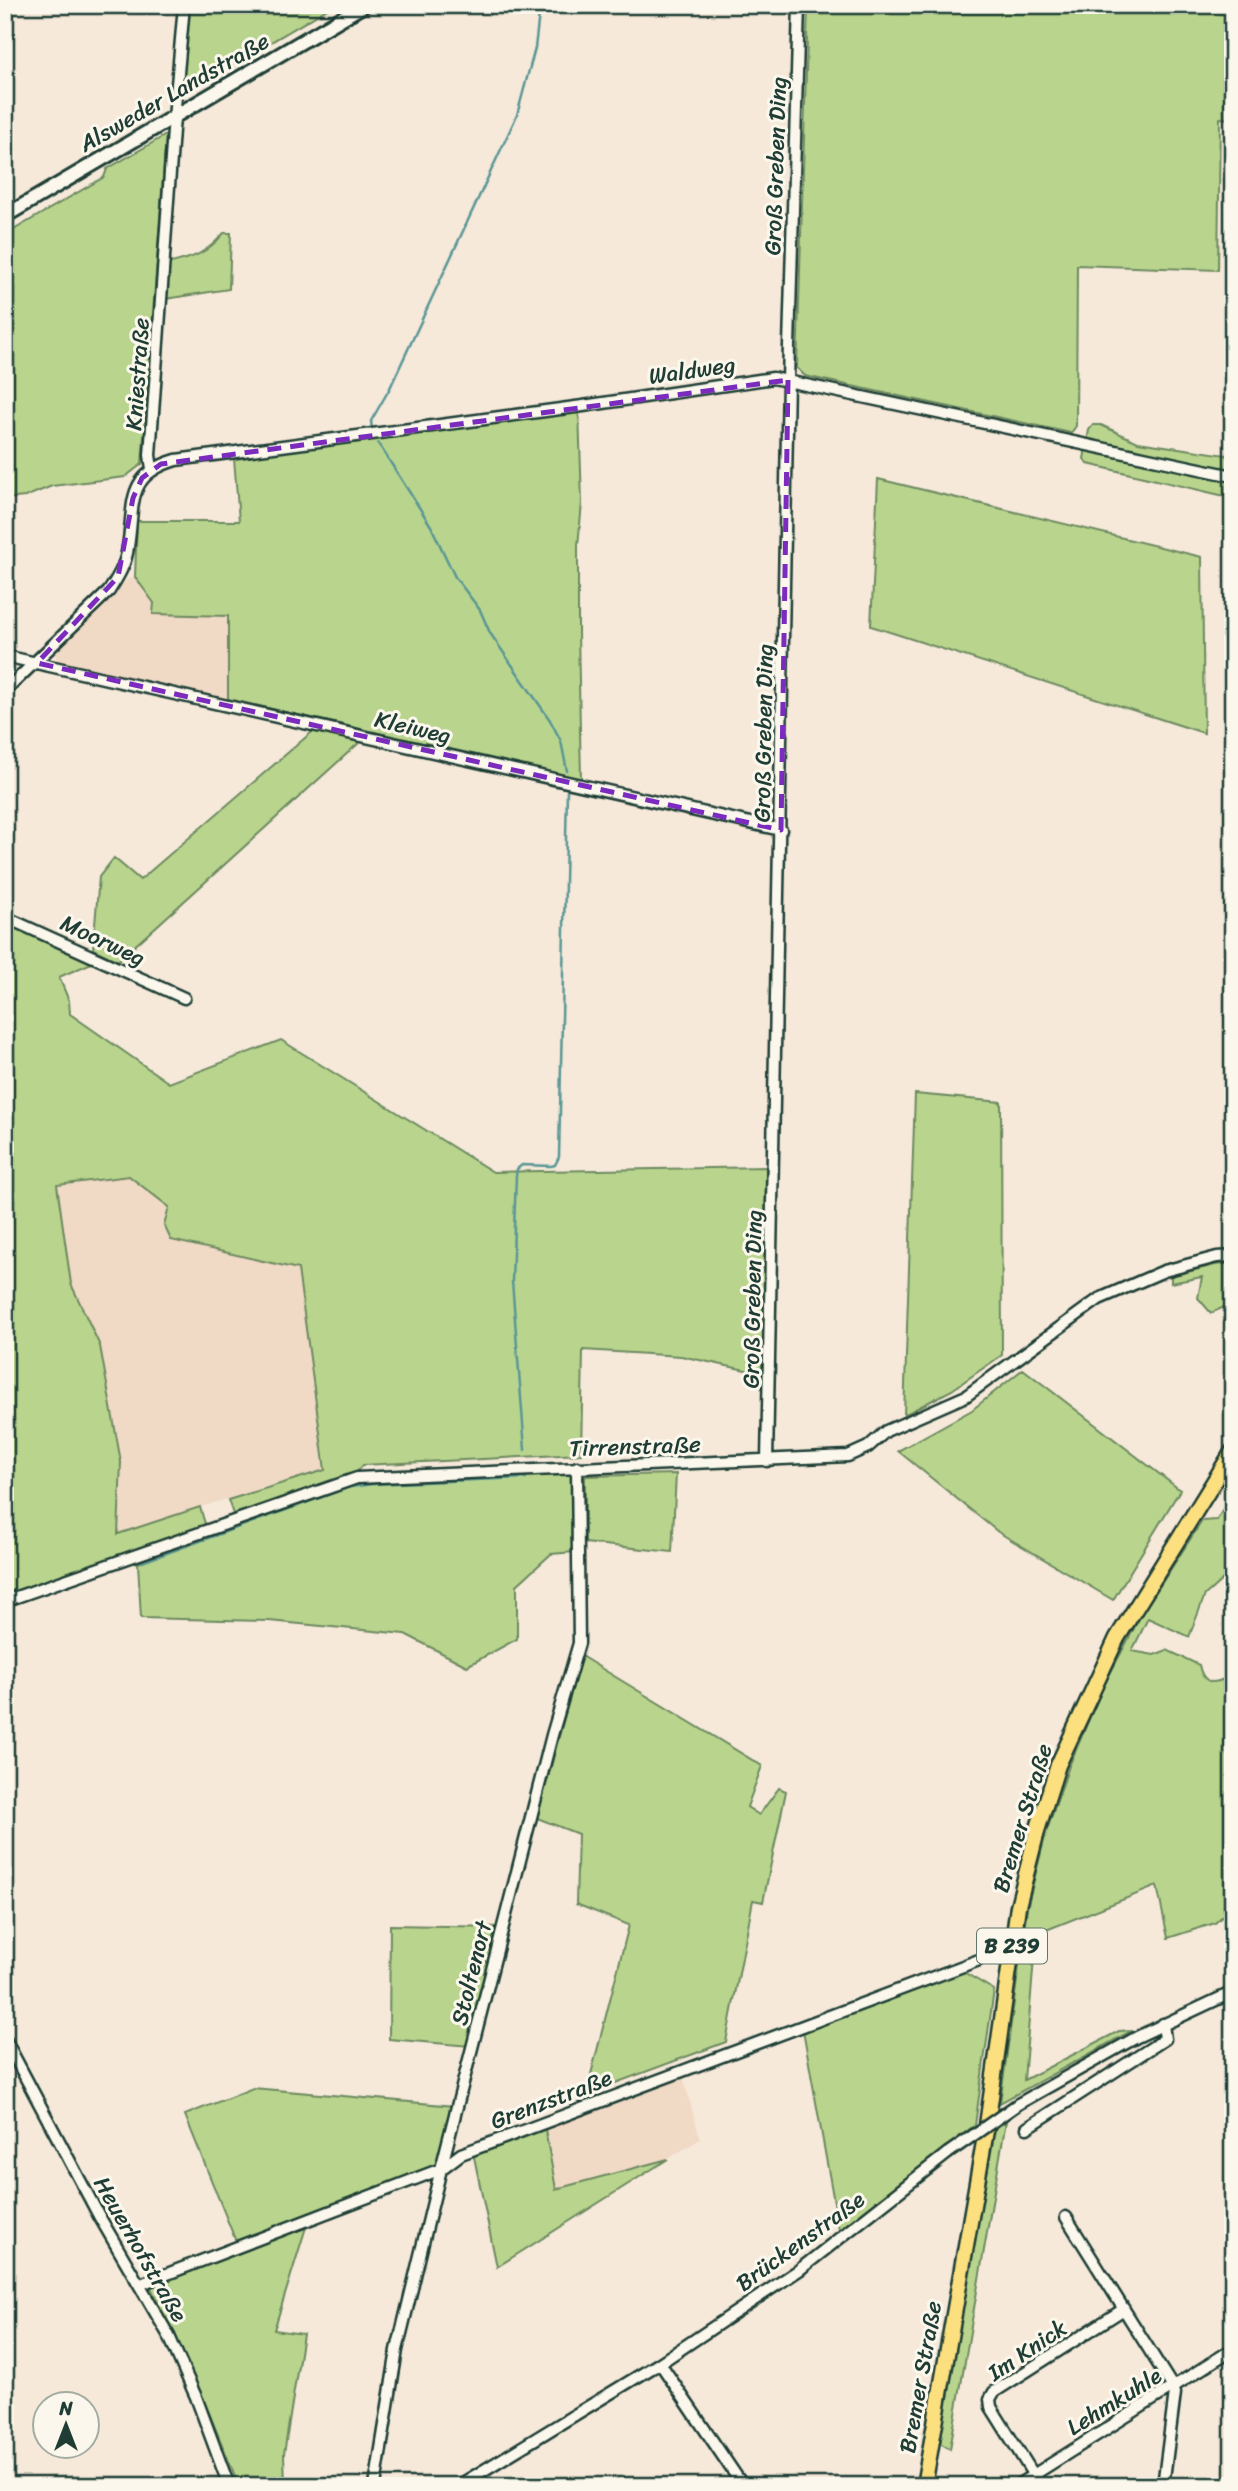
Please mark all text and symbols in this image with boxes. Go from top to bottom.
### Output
street label: Alsweder Landstraße [70,21,278,164]
street label: Groß Greben Ding [752,76,799,256]
street label: Kniestraße [113,316,162,432]
street label: Waldweg [646,344,739,397]
street label: Groß Greben Ding [741,643,786,823]
street label: Kleiweg [371,699,455,756]
street label: Moorweg [53,903,152,978]
street label: Groß Greben Ding [730,1209,775,1389]
street label: Tirrenstraße [569,1424,702,1469]
street label: Bremer Straße [980,1738,1065,1898]
street label: Stoltenort [439,1915,505,2030]
road number: B 239 [977,1928,1047,1964]
street label: Grenzstraße [484,2057,618,2141]
street label: Heuerhofstraße [82,2168,199,2330]
street label: Brückenstraße [727,2180,874,2303]
street label: Bremer Straße [887,2298,954,2456]
street label: Im Knick [978,2308,1076,2393]
street label: Lehmkuhle [1058,2356,1170,2447]
north arrow [32,2390,102,2460]
text: N [58,2392,73,2425]

